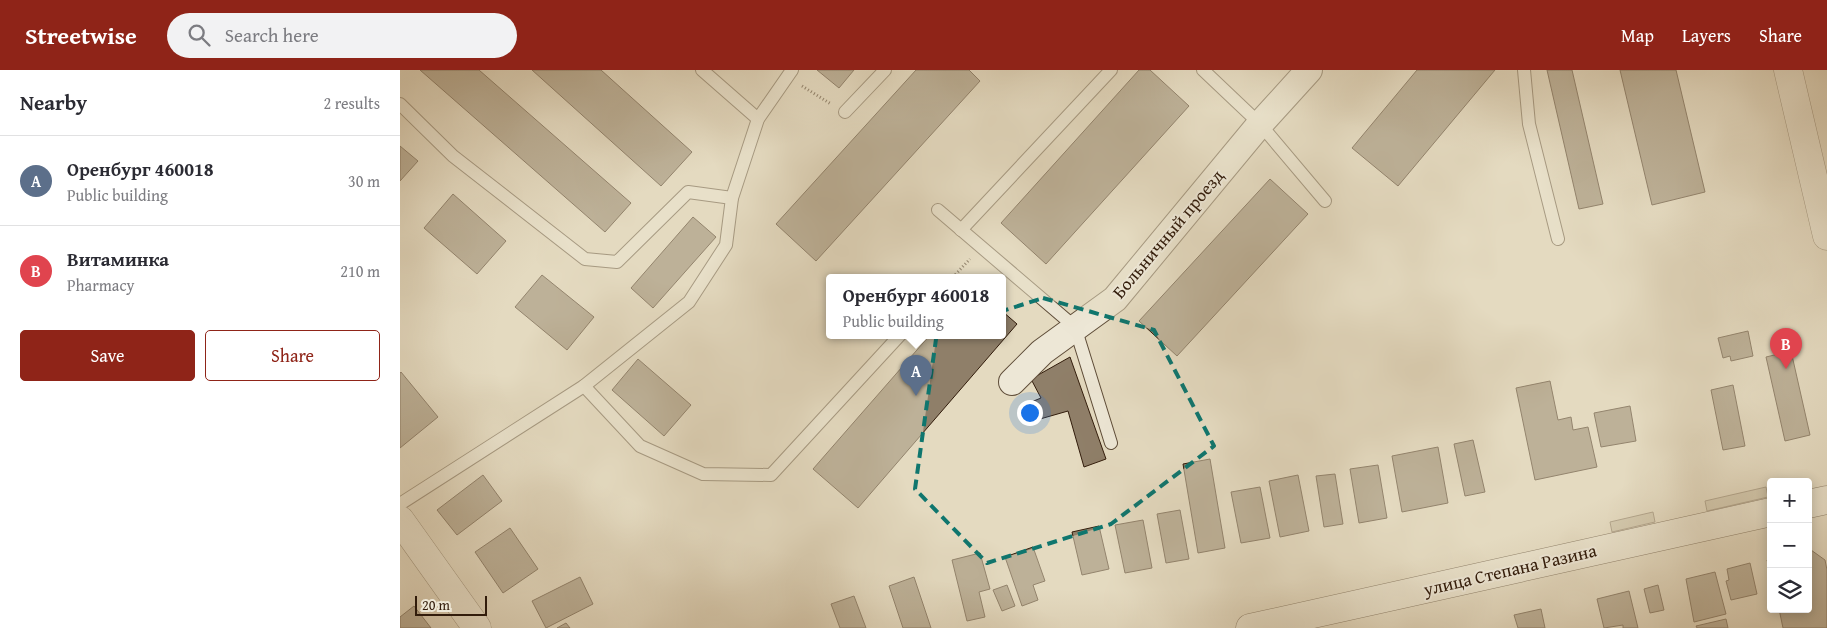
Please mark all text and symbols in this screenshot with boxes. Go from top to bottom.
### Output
search box [167,13,517,58]
text: Streetwise [25,18,137,53]
icon: search [185,21,213,49]
text: Search here [225,21,319,49]
text: Map [1621,22,1654,49]
text: Layers [1682,22,1731,49]
text: Share [1759,22,1802,49]
text: Nearby [20,87,87,118]
text: 2 results [323,91,380,115]
text: Оренбург 460018 [67,155,214,183]
street label: Больничный проезд [1105,163,1230,304]
text: A [31,169,41,193]
text: 30 m [348,169,380,193]
text: Public building [67,183,168,207]
text: Витаминка [67,245,169,273]
text: B [31,259,41,283]
text: 210 m [340,259,380,283]
text: Pharmacy [67,273,134,297]
popup [826,274,1006,339]
text: Оренбург 460018 [843,281,989,309]
text: Public building [843,309,944,333]
pin: B [1770,328,1802,369]
button: Save [20,330,195,381]
button: Share [205,330,380,381]
pin: A [900,355,932,396]
your location [1017,400,1043,426]
map controls [1767,478,1812,613]
button: + [1767,478,1812,523]
button: − [1767,523,1812,568]
street label: улица Степана Разина [1420,536,1600,603]
button: layers [1767,568,1812,613]
scale bar [415,593,488,616]
text: 20 m [422,595,450,615]

